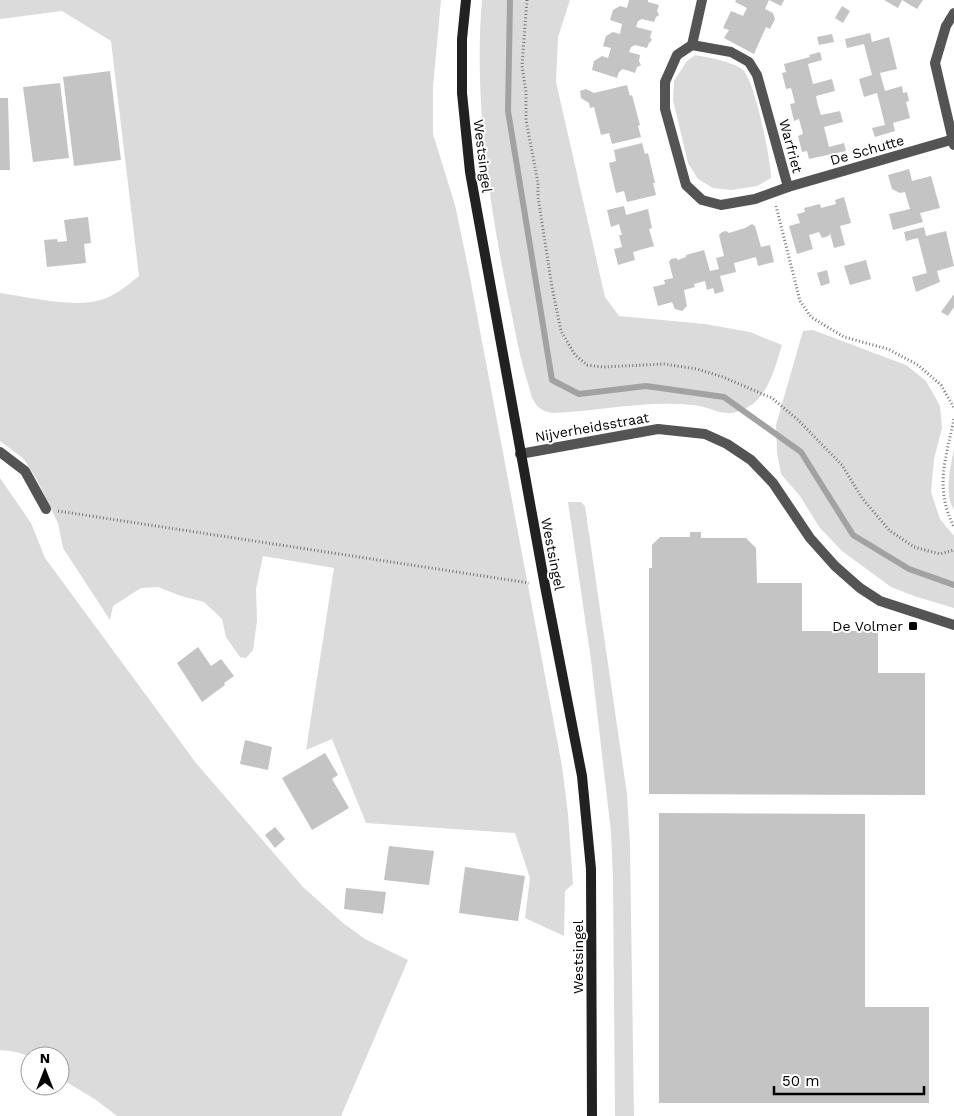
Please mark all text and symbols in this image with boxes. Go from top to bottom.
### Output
street label: Warfriet [776,117,806,175]
street label: Westsingel [471,118,496,194]
street label: De Schutte [828,132,906,168]
street label: Nijverheidsstraat [534,409,650,445]
street label: Westsingel [538,516,568,592]
place label: De Volmer [832,618,903,634]
marker: De Volmer [907,620,919,632]
street label: Westsingel [570,919,586,994]
north arrow [20,1046,70,1096]
text: N [40,1050,50,1066]
scale bar [774,1064,924,1096]
text: 50 m [782,1072,819,1090]

